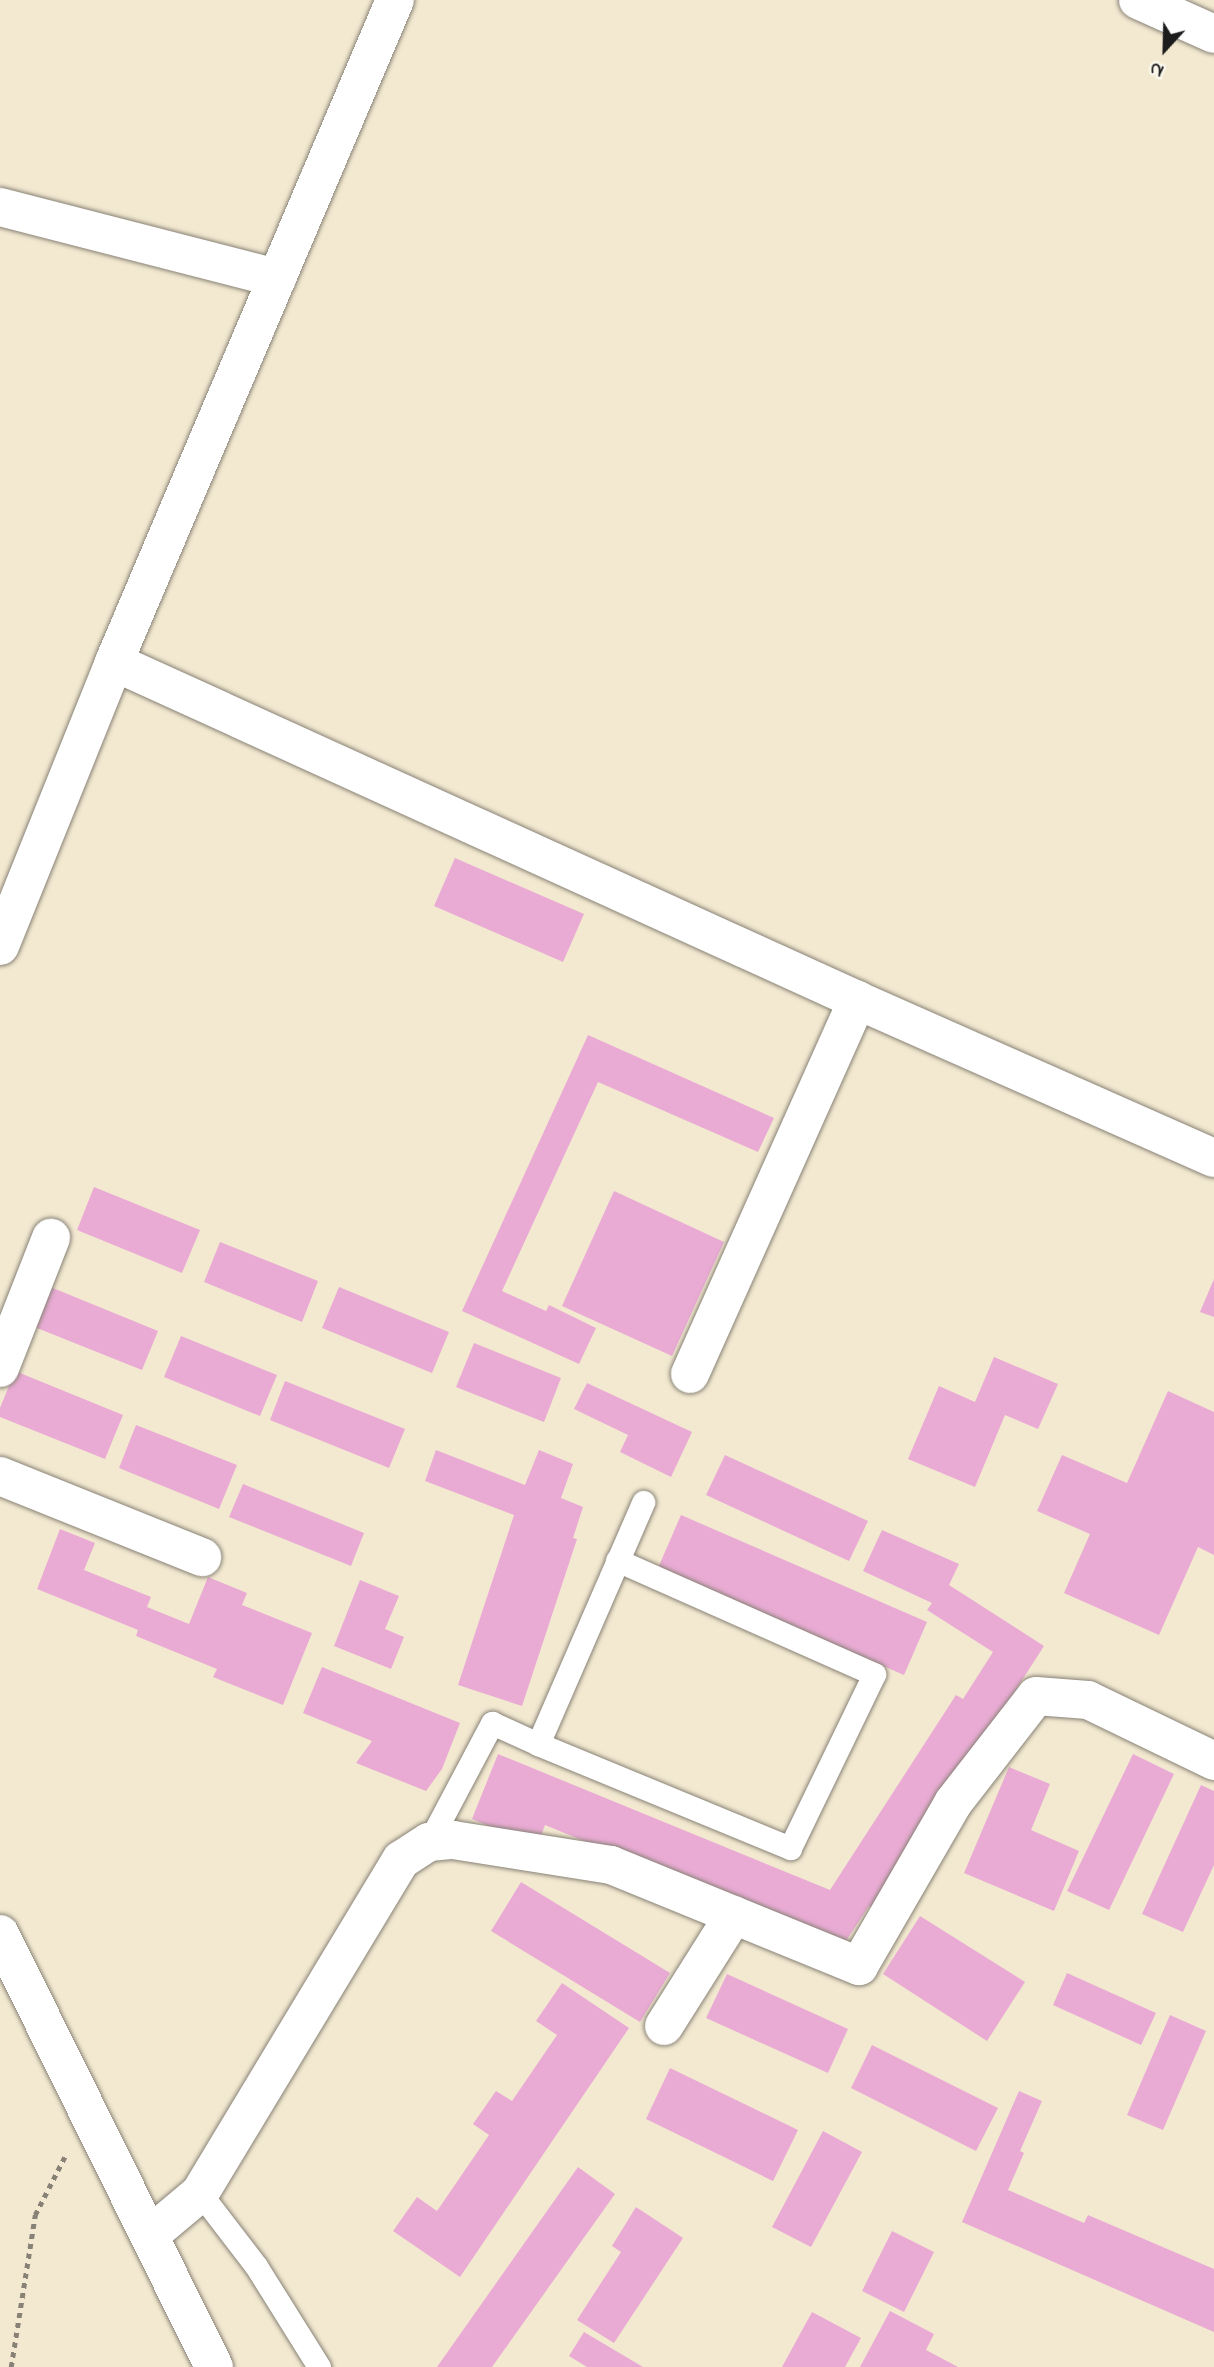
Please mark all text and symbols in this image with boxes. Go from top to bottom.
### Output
north arrow [1130,14,1200,84]
text: N [1146,54,1168,84]

